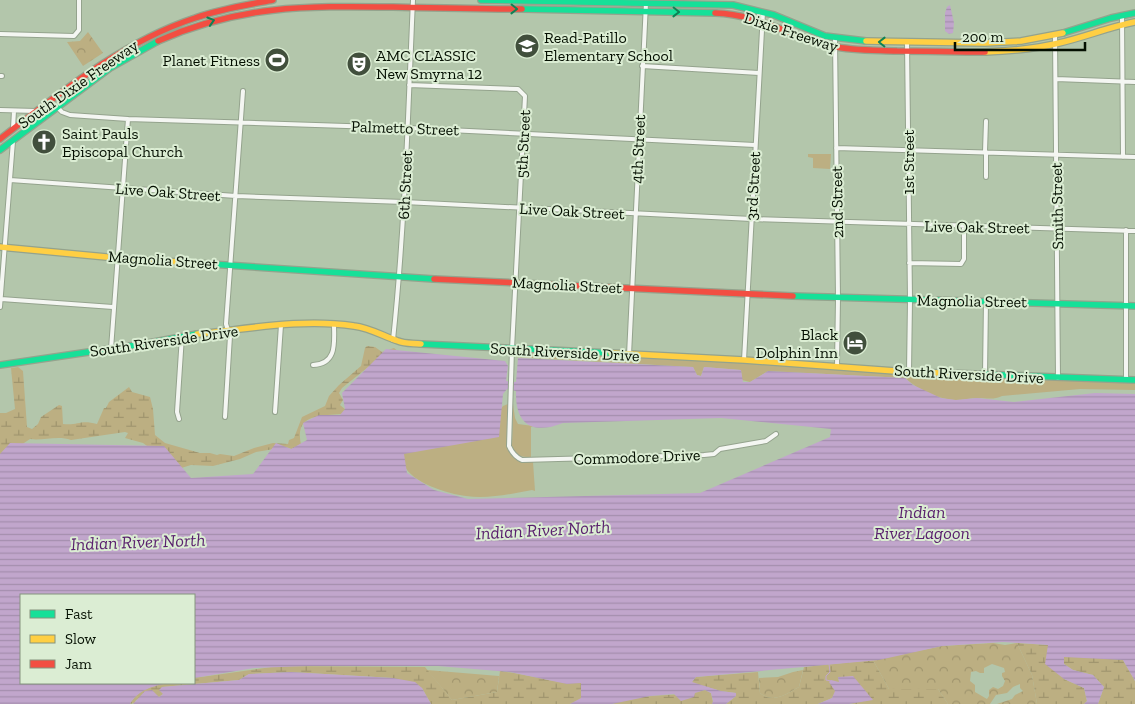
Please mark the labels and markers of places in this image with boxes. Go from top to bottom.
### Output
place label: Read-Patillo Elementary School [544,28,673,65]
school or university icon: Read-Patillo Elementary School [514,33,540,59]
place label: AMC CLASSIC New Smyrna 12 [376,46,482,83]
sports icon: Planet Fitness [264,47,290,73]
place label: Planet Fitness [163,51,260,70]
theatre icon: AMC CLASSIC New Smyrna 12 [346,51,372,77]
place label: Saint Pauls Episcopal Church [62,124,183,161]
church icon: Saint Pauls Episcopal Church [31,129,57,155]
place label: Black Dolphin Inn [756,325,839,362]
hotel icon: Black Dolphin Inn [842,330,868,356]

